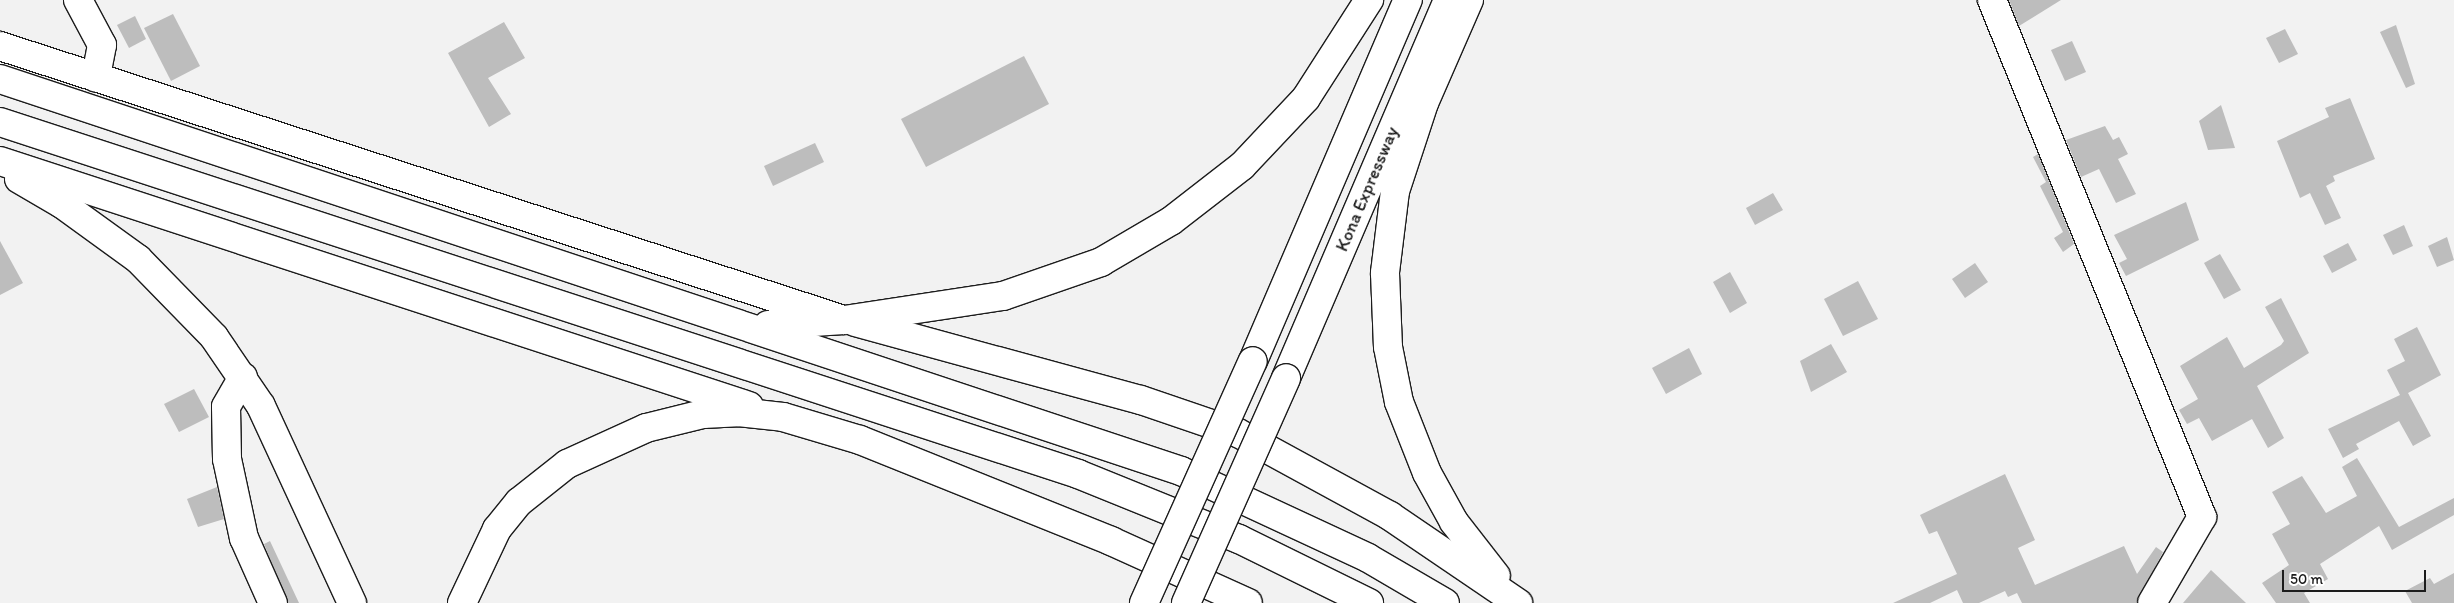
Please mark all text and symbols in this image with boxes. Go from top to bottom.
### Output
street label: Kona Expressway [1331,124,1403,254]
scale bar [2284,560,2428,592]
text: 50 m [2290,570,2323,588]

